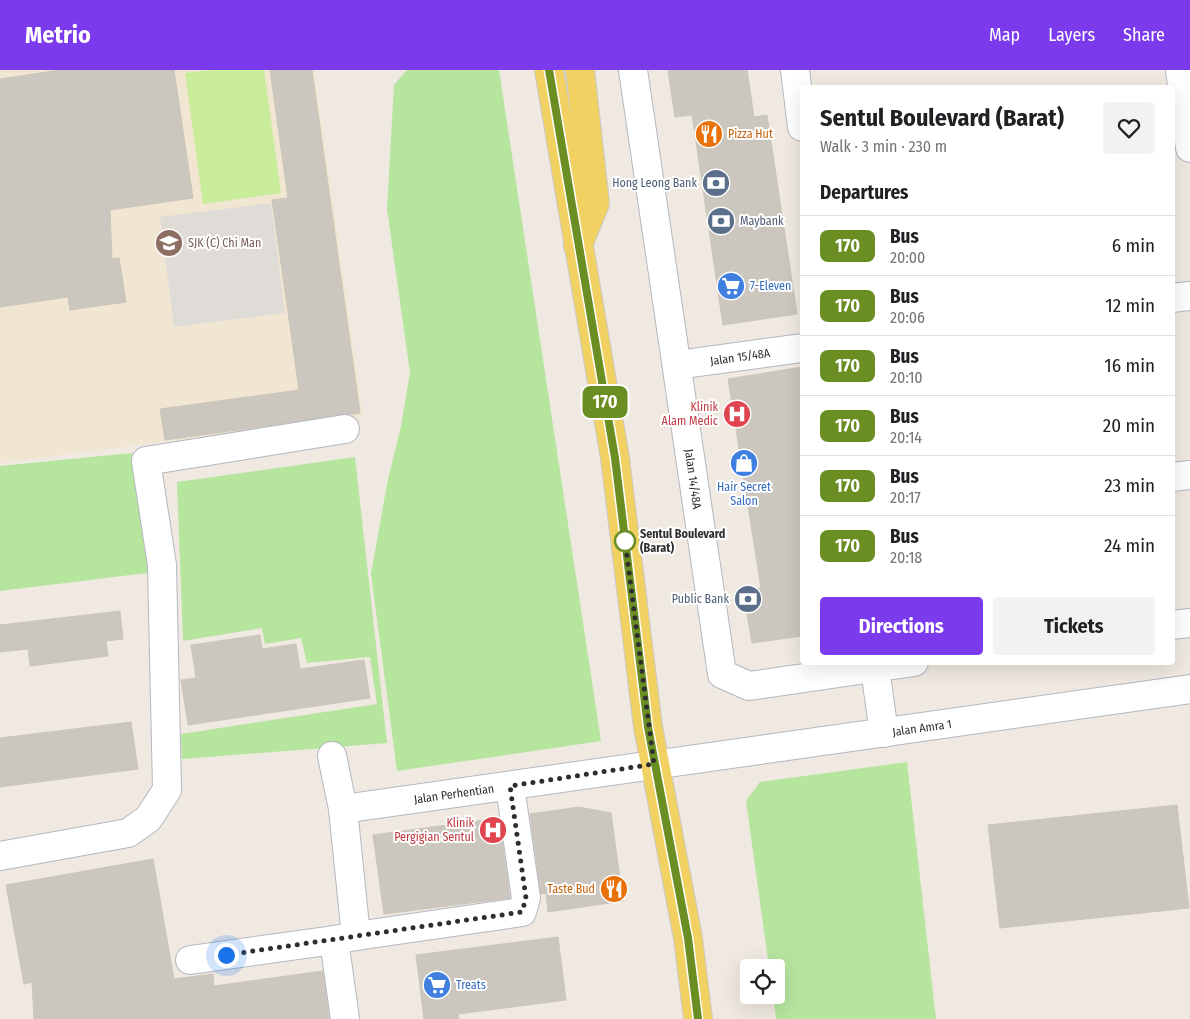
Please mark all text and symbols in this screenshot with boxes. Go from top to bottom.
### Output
text: Metrio [25,21,91,49]
text: Map [989,24,1020,46]
text: Layers [1048,24,1095,46]
text: Share [1123,24,1165,46]
button: heart [1103,102,1155,154]
text: Sentul Boulevard (Barat) [820,104,1064,132]
restaurant icon: Pizza Hut [694,119,724,149]
place label: Pizza Hut [728,127,773,141]
text: Walk · 3 min · 230 m [820,137,947,156]
bank icon: Hong Leong Bank [701,168,731,198]
place label: Hong Leong Bank [612,176,697,190]
text: Departures [820,181,908,204]
bank icon: Maybank [706,206,736,236]
place label: Maybank [740,214,784,228]
text: Bus [890,225,919,248]
school or university icon: SJK (C) Chi Man [154,228,184,258]
text: 6 min [1112,234,1155,257]
text: 170 [835,235,860,257]
place label: SJK (C) Chi Man [188,236,261,250]
text: 20:00 [890,248,925,267]
supermarket icon: 7-Eleven [716,271,746,301]
place label: 7-Eleven [750,279,791,293]
text: Bus [890,285,919,308]
text: 12 min [1105,294,1155,317]
text: 170 [835,295,860,317]
text: 20:06 [890,308,925,327]
text: Bus [890,345,919,368]
street label: Jalan 15/48A [709,346,771,368]
text: 16 min [1104,354,1155,377]
text: 170 [835,355,860,377]
text: 20:10 [890,368,923,387]
line badge: 170 [576,386,634,418]
text: 170 [593,391,617,413]
hospital icon: Klinik Alam Medic [722,399,752,429]
place label: Klinik Alam Medic [662,400,718,428]
text: Bus [890,405,919,428]
text: 20 min [1103,414,1155,437]
text: 170 [835,415,860,437]
text: 20:14 [890,428,922,447]
street label: Jalan 14/48A [682,448,704,511]
shop icon: Hair Secret Salon [729,448,759,478]
text: Bus [890,465,919,488]
text: 23 min [1104,474,1155,497]
text: 170 [835,475,860,497]
place label: Hair Secret Salon [717,480,771,508]
text: 20:17 [890,488,921,507]
text: Bus [890,525,919,548]
place label: Sentul Boulevard (Barat) [640,527,725,555]
marker: Sentul Boulevard (Barat) [614,530,636,552]
text: 24 min [1104,534,1155,557]
text: 170 [835,535,860,557]
text: 20:18 [890,548,922,567]
bank icon: Public Bank [733,584,763,614]
place label: Public Bank [672,592,729,606]
button: Directions [820,597,983,655]
button: Tickets [993,597,1155,655]
street label: Jalan Amra 1 [891,717,953,739]
street label: Jalan Perhentian [413,781,495,807]
hospital icon: Klinik Pergigian Sentul [478,815,508,845]
place label: Klinik Pergigian Sentul [394,816,474,844]
restaurant icon: Taste Bud [599,874,629,904]
place label: Taste Bud [547,882,595,896]
your location [214,943,239,968]
map controls [740,959,785,1004]
button: locate [740,959,785,1004]
supermarket icon: Treats [422,970,452,1000]
place label: Treats [456,978,486,992]

